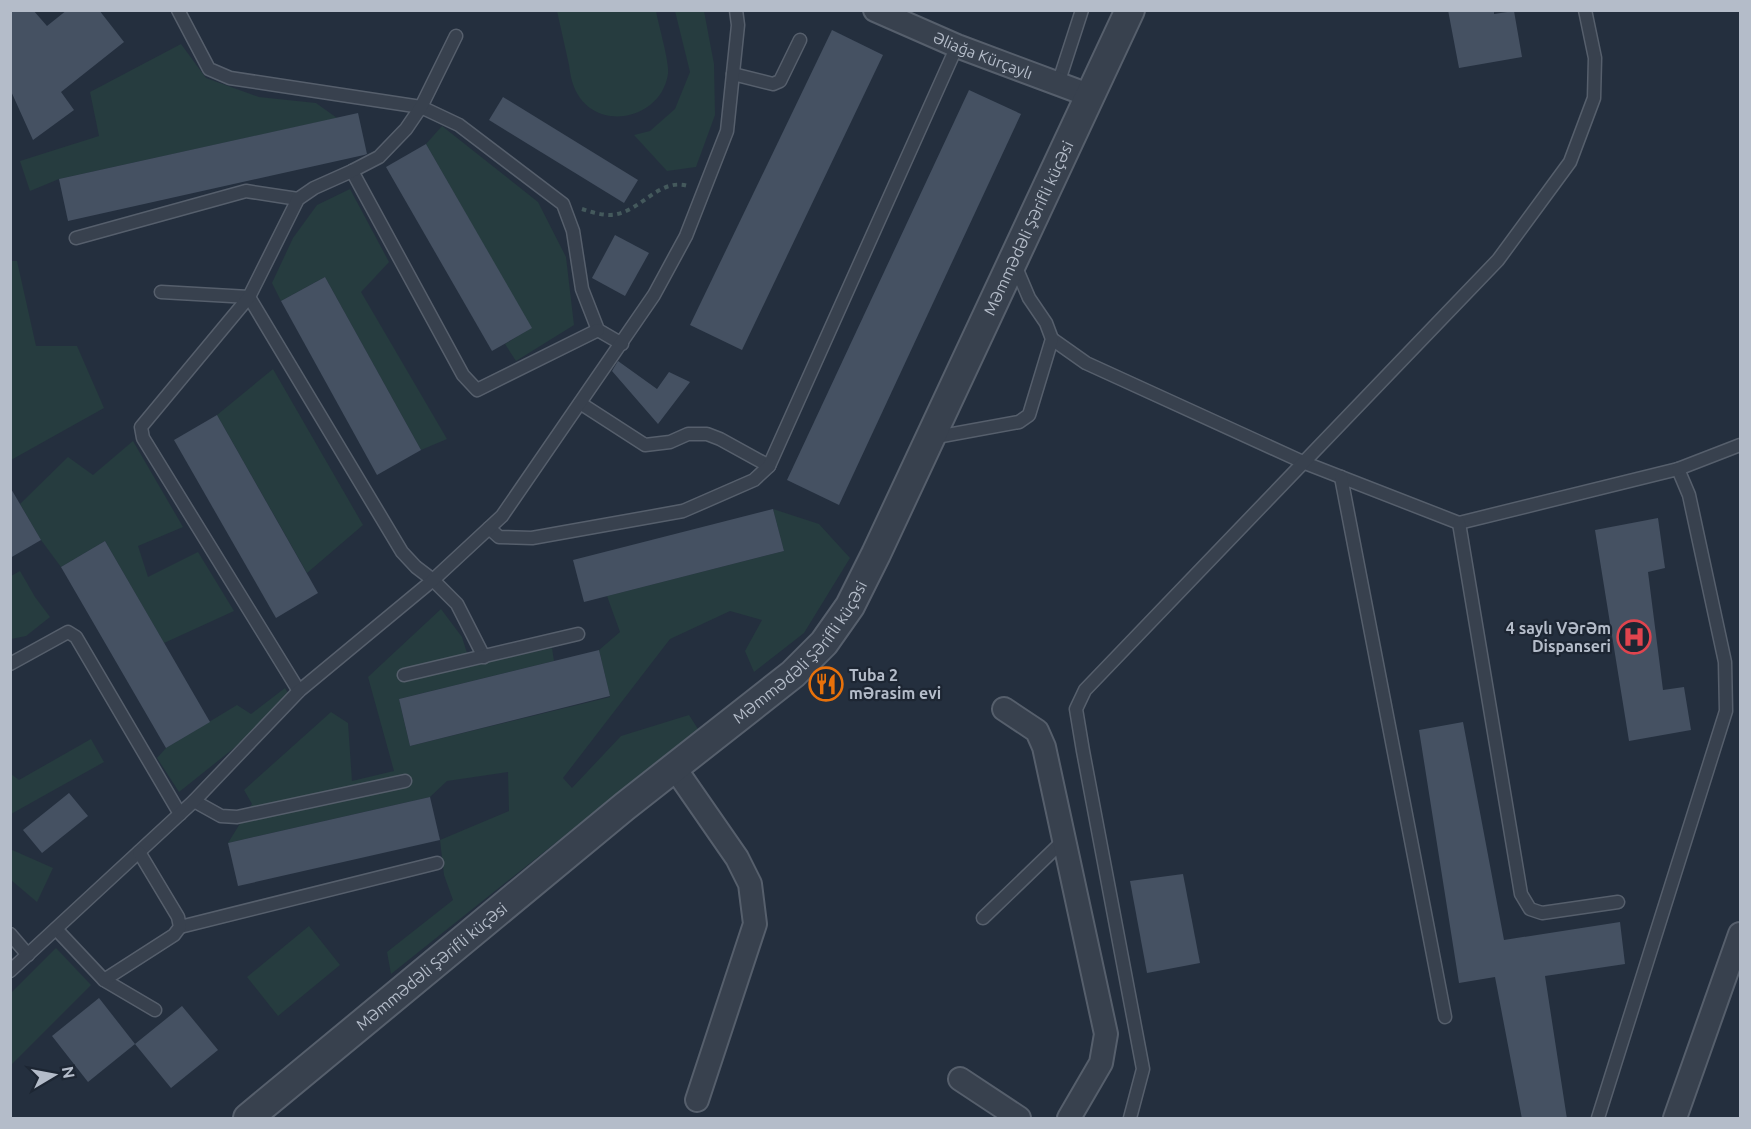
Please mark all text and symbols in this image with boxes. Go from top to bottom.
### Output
street label: Əliağa Kürçaylı [930,28,1035,82]
street label: Məmmədəli Şərifli küçəsi [980,138,1077,318]
street label: Məmmədəli Şərifli küçəsi [729,578,870,727]
place label: 4 saylı Vərəm Dispanseri [1506,619,1611,655]
hospital icon: 4 saylı Vərəm Dispanseri [1616,619,1652,655]
restaurant icon: Tuba 2 mərasim evi [808,666,844,702]
place label: Tuba 2 mərasim evi [849,666,941,702]
street label: Məmmədəli Şərifli küçəsi [352,899,510,1034]
north arrow [24,1045,84,1105]
text: N [59,1065,79,1080]

